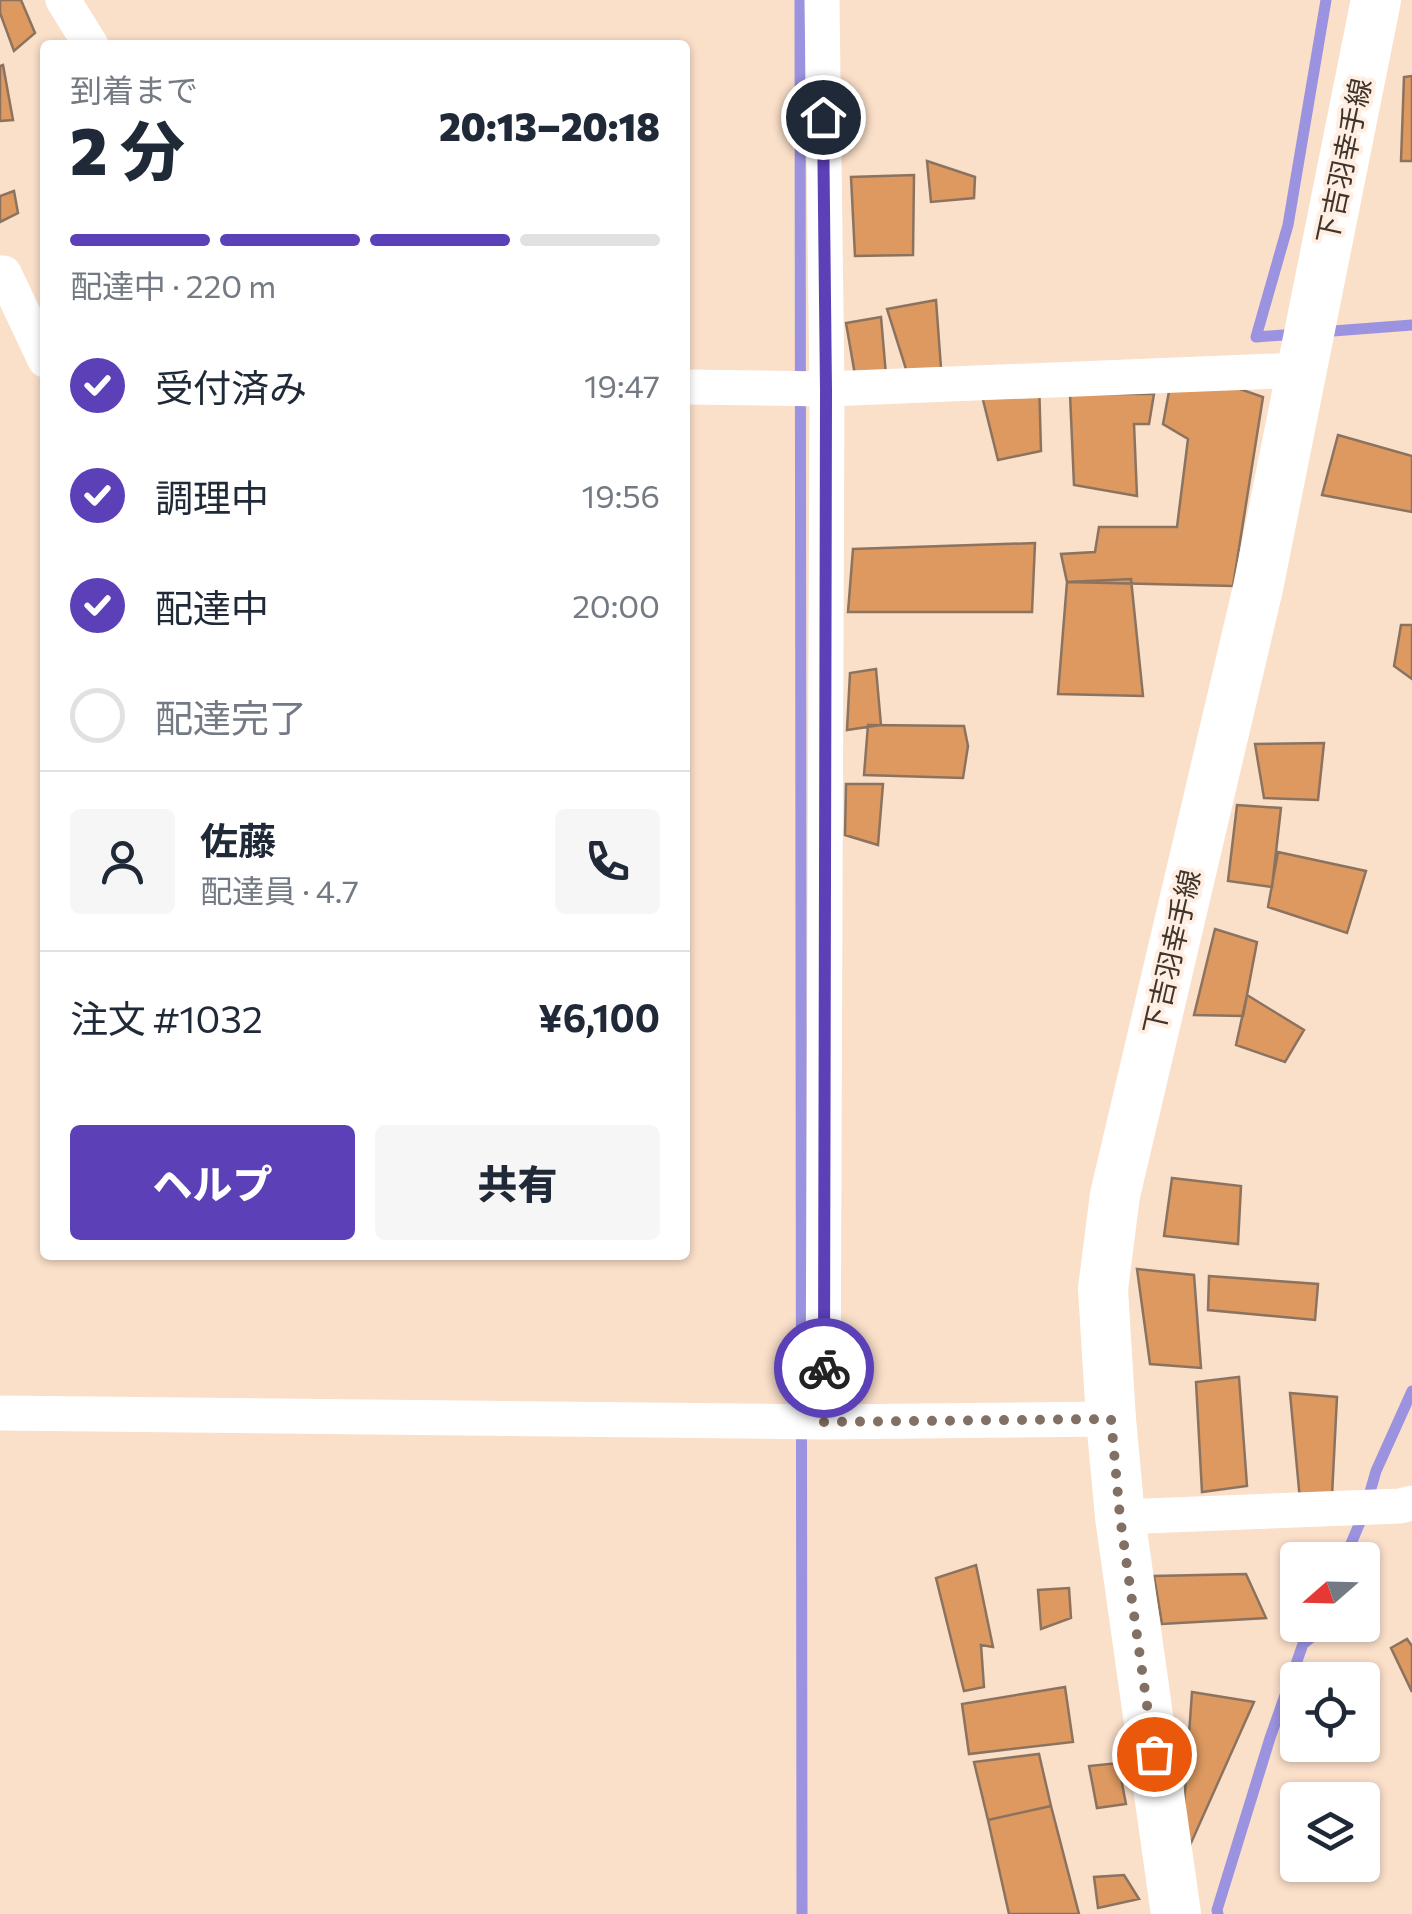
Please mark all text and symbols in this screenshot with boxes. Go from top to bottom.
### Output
text: 到着まで [70,69,198,109]
pin [781,75,866,160]
street label: 下吉羽幸手線 [1309,75,1377,246]
icon: home [796,90,851,145]
text: 20:13–20:18 [439,102,660,149]
text: 2 分 [70,109,185,188]
text: 配達中 · 220 m [70,265,276,305]
icon: check [70,358,125,413]
text: 受付済み [155,363,307,410]
text: 19:47 [584,365,660,405]
icon: check [70,468,125,523]
text: 調理中 [155,473,269,520]
text: 19:56 [582,475,660,515]
icon: check [70,578,125,633]
text: 配達中 [155,583,269,630]
text: 20:00 [572,585,660,625]
text: 配達完了 [155,693,307,740]
button: person [70,809,175,914]
button: phone [555,809,660,914]
text: 佐藤 [200,816,276,863]
street label: 下吉羽幸手線 [1136,866,1206,1037]
text: 配達員 · 4.7 [200,870,359,910]
text: ¥6,100 [538,993,660,1040]
text: 注文 #1032 [70,994,263,1041]
button: ヘルプ [70,1125,355,1240]
button: 共有 [375,1125,660,1240]
courier [774,1318,874,1418]
icon: bike [797,1341,852,1396]
north arrow [1280,1542,1380,1642]
map controls [1280,1542,1380,1882]
button: locate [1280,1662,1380,1762]
pin [1112,1712,1197,1797]
icon: bag [1127,1727,1182,1782]
button: layers [1280,1782,1380,1882]

